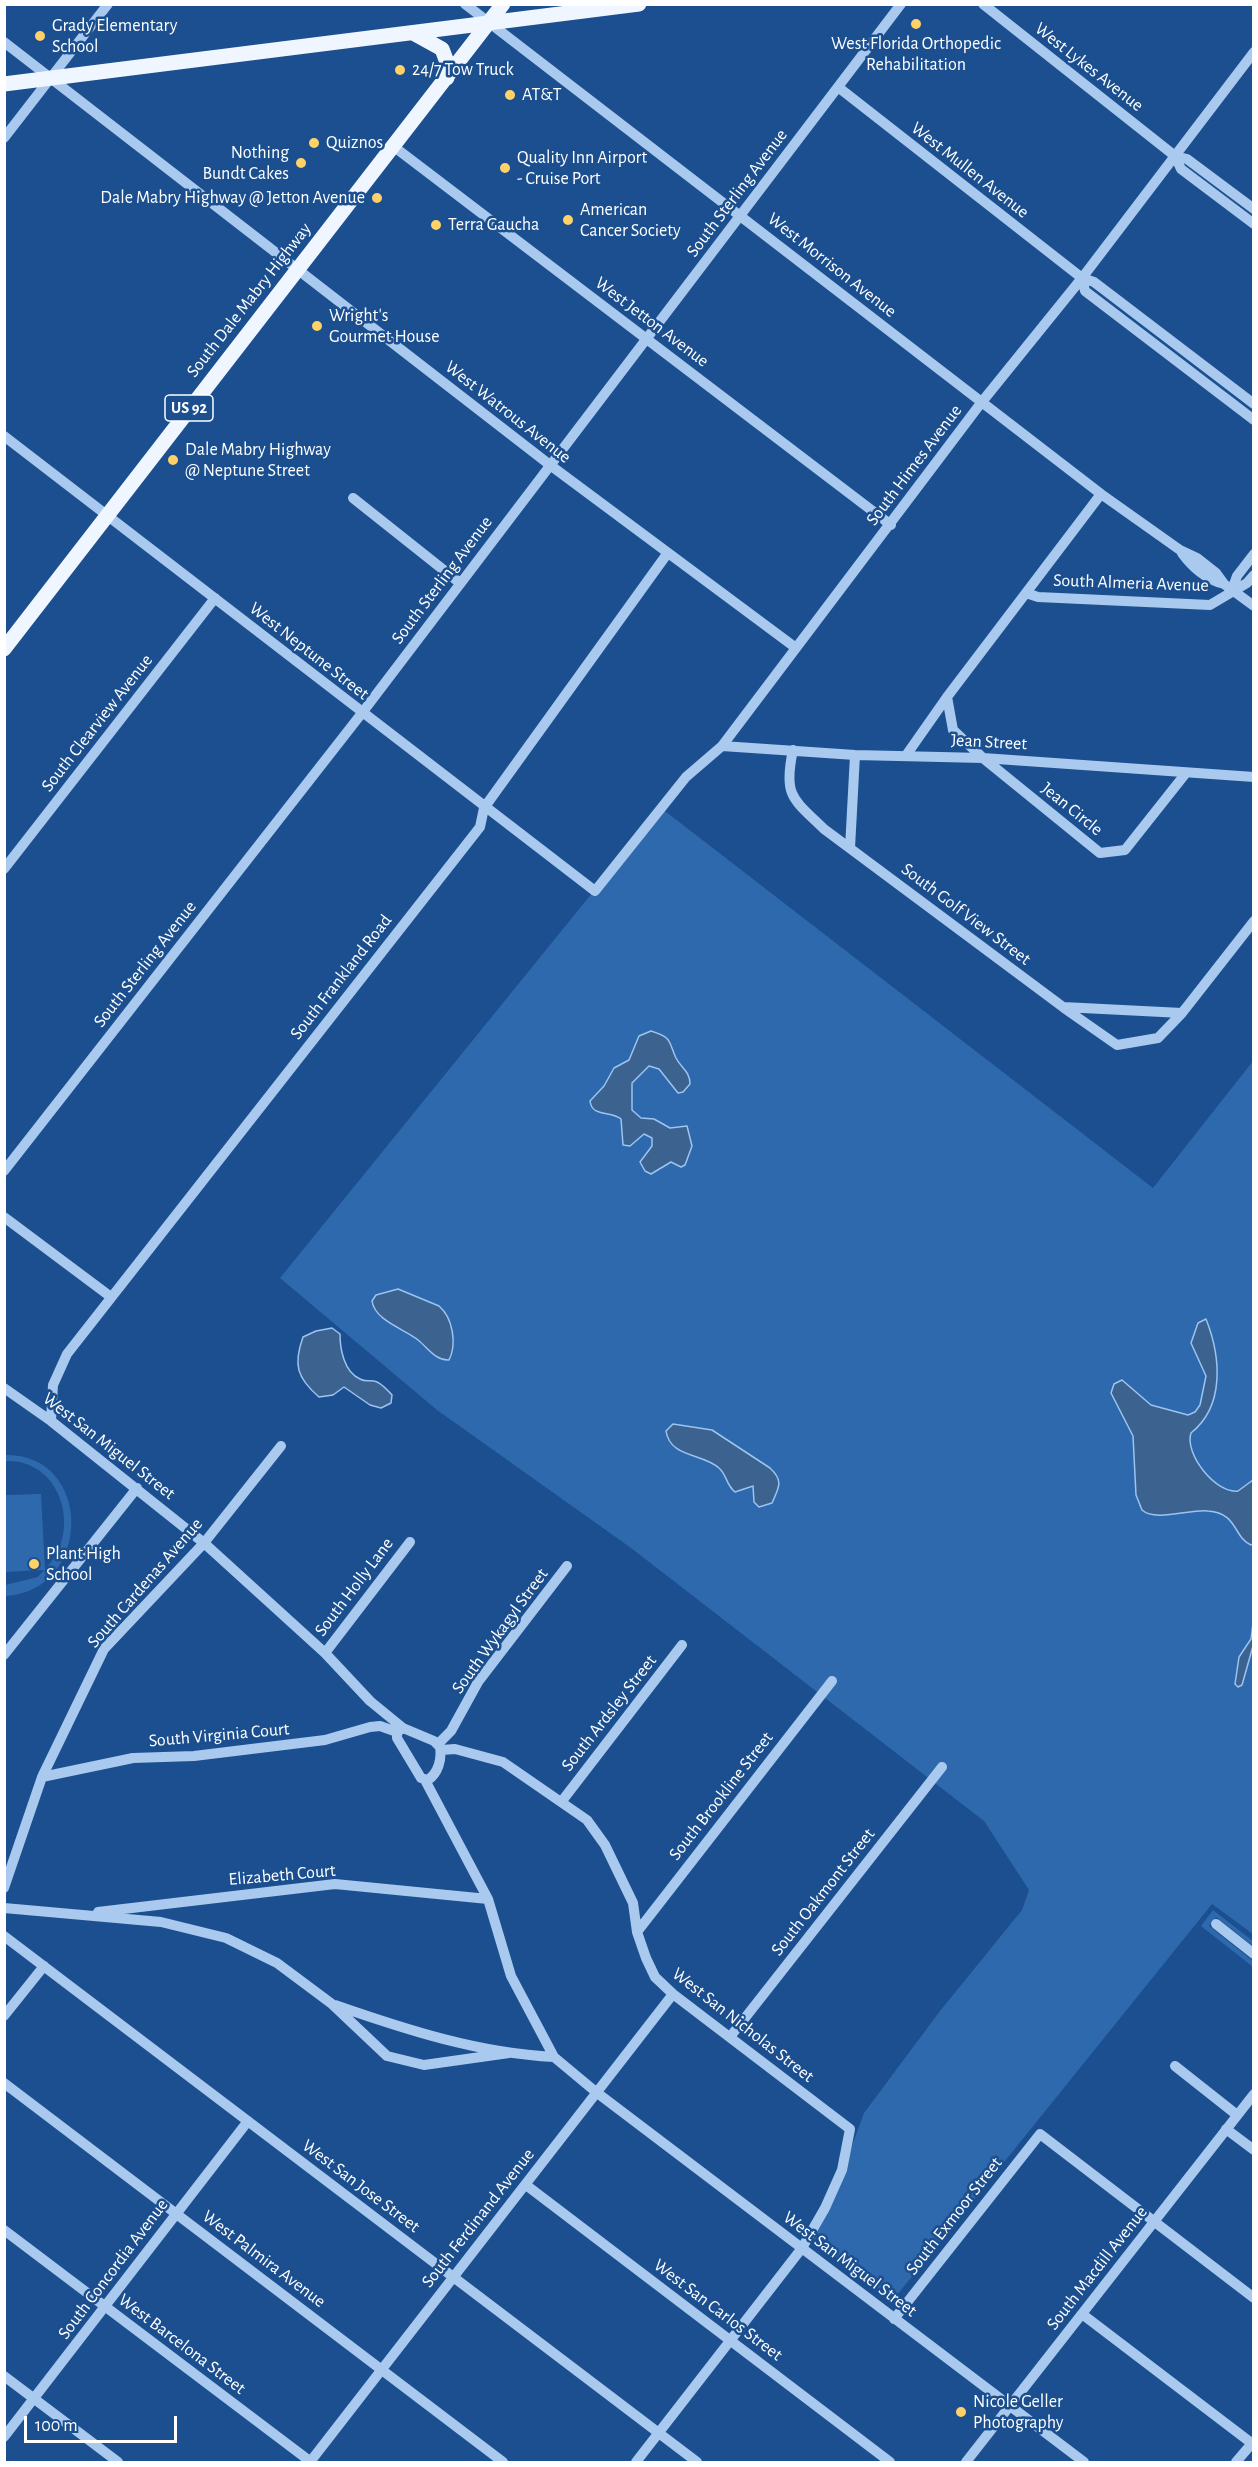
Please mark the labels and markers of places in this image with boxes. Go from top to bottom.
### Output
place label: Grady Elementary School [52,15,177,57]
marker: West Florida Orthopedic Rehabilitation [909,17,923,31]
marker: Grady Elementary School [33,29,47,43]
place label: West Florida Orthopedic Rehabilitation [831,33,1001,76]
place label: 24/7 Tow Truck [412,59,514,81]
marker: 24/7 Tow Truck [393,63,407,77]
place label: AT&T [522,84,562,106]
marker: AT&T [503,88,517,102]
place label: Quiznos [326,132,383,154]
marker: Quiznos [307,136,321,150]
place label: Nothing Bundt Cakes [202,142,289,184]
place label: Quality Inn Airport - Cruise Port [517,147,647,190]
marker: Nothing Bundt Cakes [294,156,308,170]
marker: Quality Inn Airport - Cruise Port [498,161,512,175]
place label: Dale Mabry Highway @ Jetton Avenue [100,187,365,209]
marker: Dale Mabry Highway @ Jetton Avenue [370,191,384,205]
place label: American Cancer Society [580,199,681,242]
marker: American Cancer Society [561,213,575,227]
place label: Terra Gaucha [448,214,539,236]
marker: Terra Gaucha [429,218,443,232]
place label: Wright's Gourmet House [329,305,439,348]
marker: Wright's Gourmet House [310,319,324,333]
place label: Dale Mabry Highway @ Neptune Street [185,439,331,482]
marker: Dale Mabry Highway @ Neptune Street [166,453,180,467]
place label: Plant High School [46,1543,121,1586]
marker: Plant High School [27,1557,41,1571]
place label: Nicole Geller Photography [973,2391,1063,2434]
marker: Nicole Geller Photography [954,2405,968,2419]

